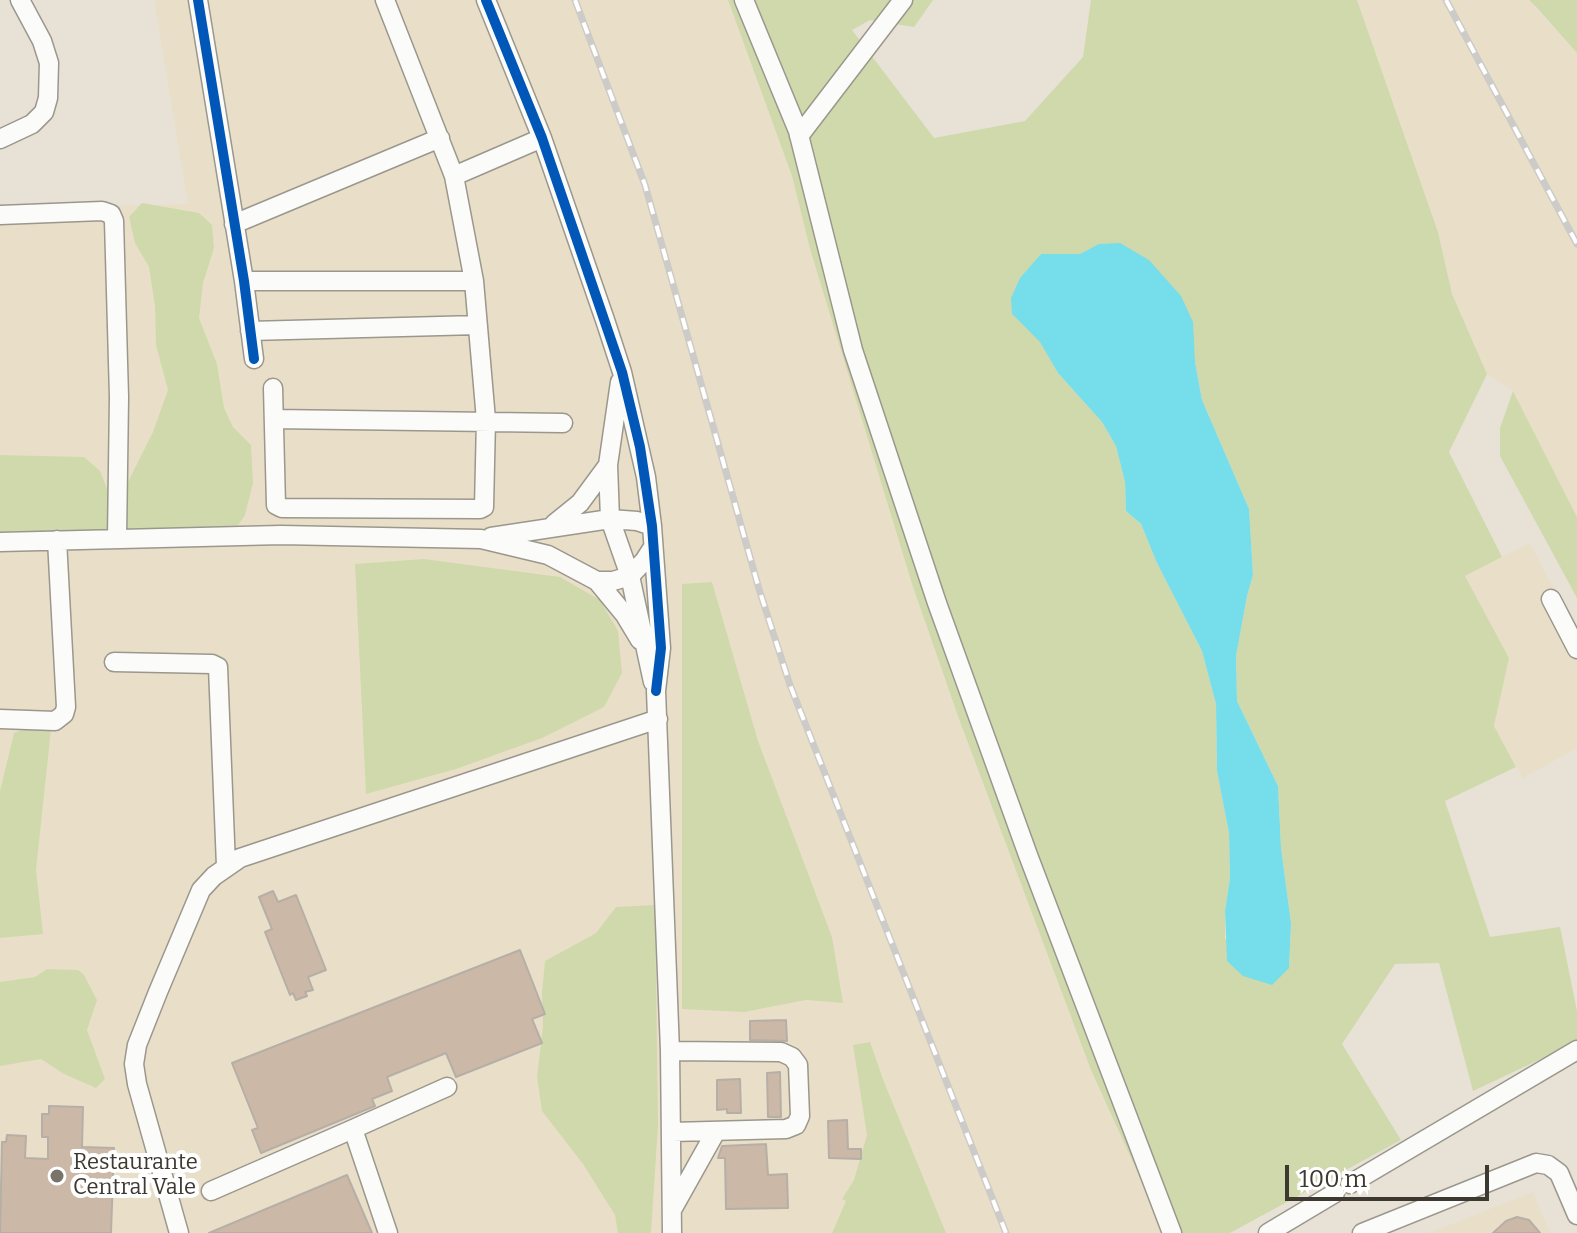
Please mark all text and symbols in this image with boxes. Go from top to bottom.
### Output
scale bar [1289,1149,1493,1199]
place label: Restaurante Central Vale [73,1150,198,1202]
text: 100 m [1299,1165,1367,1193]
marker: Restaurante Central Vale [48,1167,66,1185]

